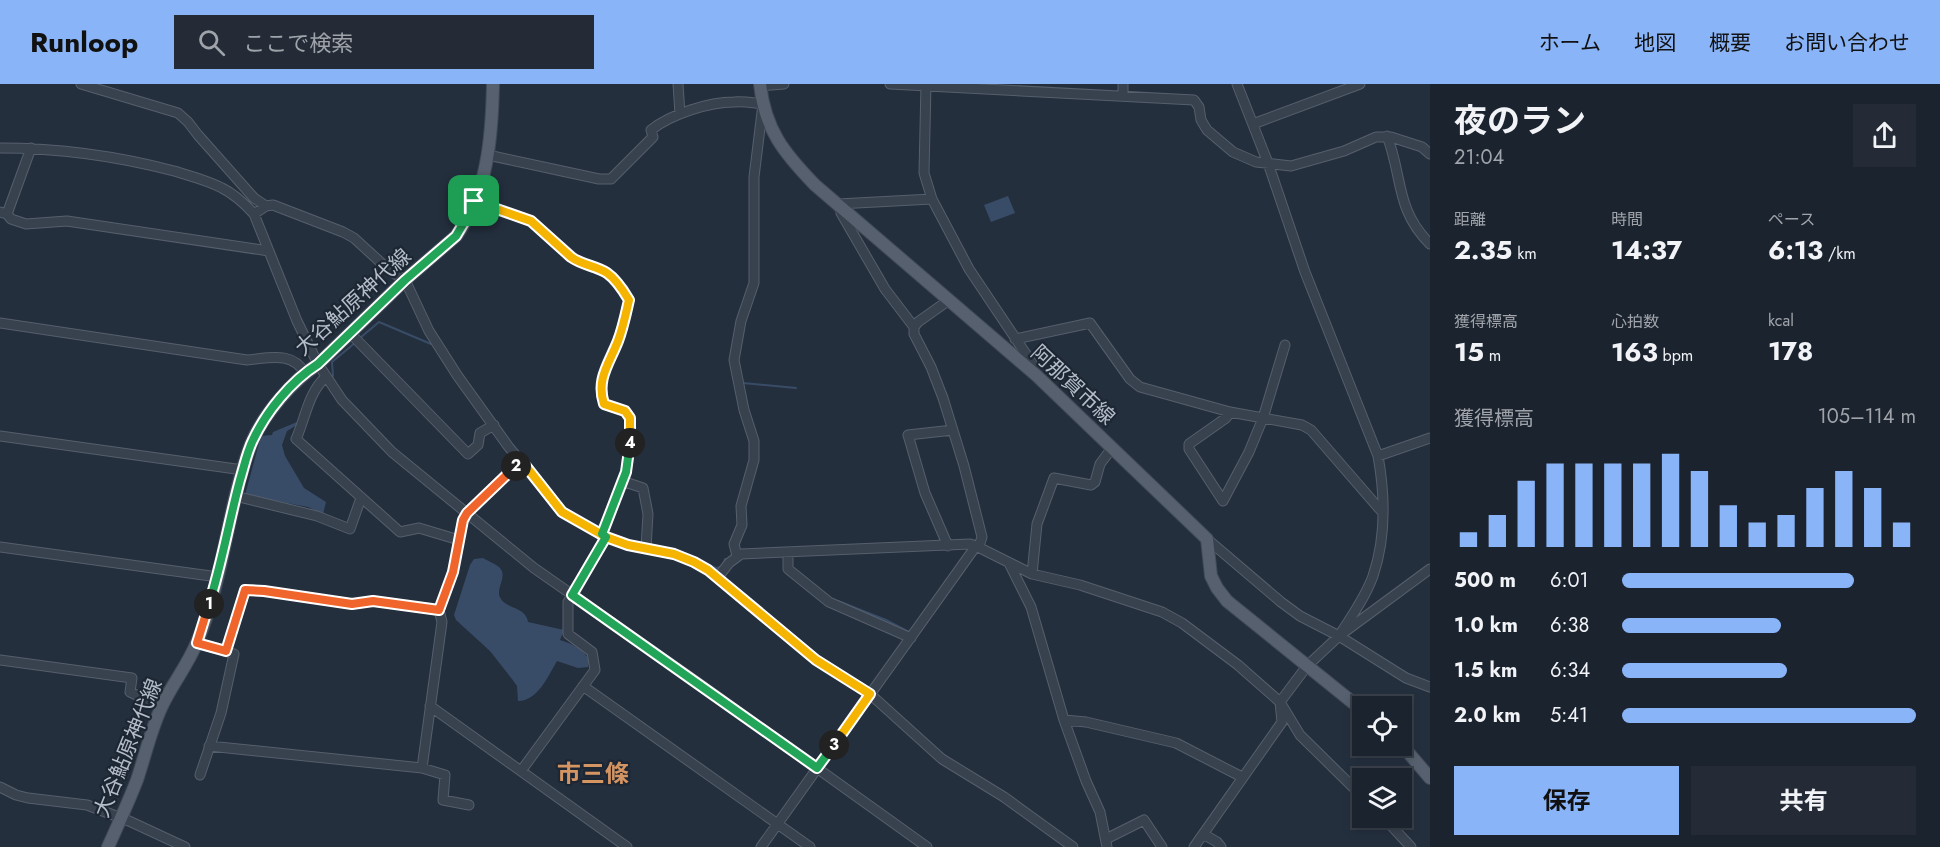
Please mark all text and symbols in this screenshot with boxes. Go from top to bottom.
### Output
search box [174,15,594,69]
text: Runloop [30,22,138,63]
icon: search [195,26,228,59]
text: ここで検索 [243,27,353,59]
text: ホーム [1539,28,1601,58]
text: 地図 [1634,28,1676,58]
text: 概要 [1709,28,1751,58]
text: お問い合わせ [1784,28,1910,58]
text: 夜のラン [1454,97,1586,144]
button: share [1853,104,1916,167]
text: 21:04 [1454,143,1504,172]
pin [448,175,499,226]
icon: arrive [457,184,490,217]
text: 距離 [1454,208,1486,231]
text: 時間 [1611,208,1643,231]
text: ペース [1768,208,1815,231]
text: 2.35 [1454,231,1512,269]
text: 14:37 [1611,231,1682,269]
text: 6:13 [1768,231,1823,269]
street label: 大谷鮎原神代線 [288,242,418,362]
text: km [1512,242,1537,265]
text: /km [1823,242,1856,265]
text: kcal [1768,309,1794,332]
text: 獲得標高 [1454,310,1518,333]
text: 心拍数 [1611,310,1659,333]
text: 178 [1768,332,1813,370]
text: 15 [1454,333,1484,371]
text: 163 [1611,333,1658,371]
street label: 阿那賀市線 [1024,338,1122,432]
text: m [1484,344,1501,367]
text: bpm [1658,344,1693,367]
text: 105–114 m [1818,402,1916,431]
text: 獲得標高 [1454,404,1534,433]
pin: 4 [615,428,645,458]
text: 4 [624,431,636,454]
pin: 2 [501,451,531,481]
text: 2 [511,454,521,477]
text: 500 m [1454,566,1516,595]
text: 6:01 [1550,566,1589,595]
pin: 1 [194,589,224,619]
text: 1 [205,592,213,615]
text: 1.0 km [1454,611,1518,640]
text: 6:38 [1550,611,1589,640]
text: 1.5 km [1454,656,1517,685]
text: 6:34 [1550,656,1590,685]
street label: 大谷鮎原神代線 [87,674,169,822]
map controls [1352,696,1412,828]
button: locate [1352,696,1412,756]
text: 2.0 km [1454,701,1521,730]
text: 5:41 [1550,701,1588,730]
pin: 3 [819,730,849,760]
text: 3 [829,733,839,756]
district label: 市三條 [557,756,629,791]
button: 保存 [1454,766,1679,835]
button: 共有 [1691,766,1916,835]
button: layers [1352,768,1412,828]

